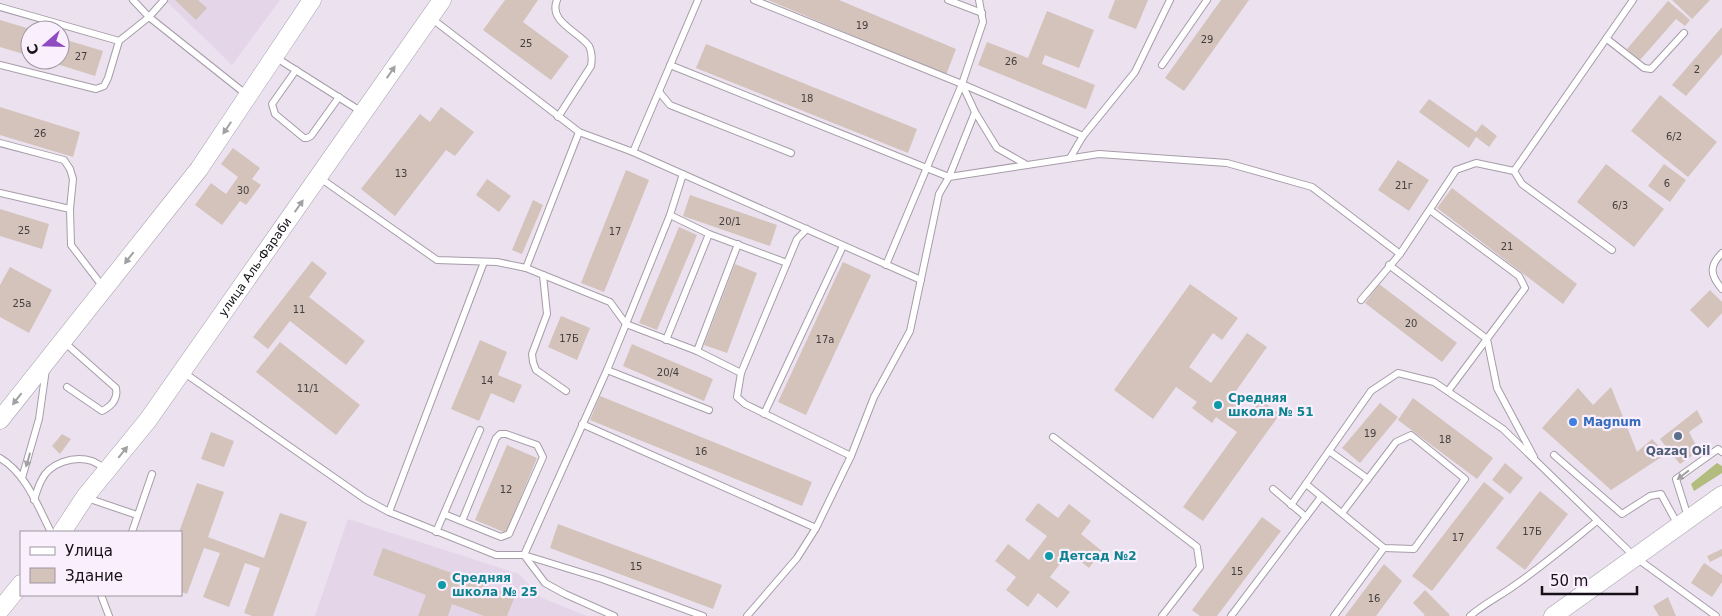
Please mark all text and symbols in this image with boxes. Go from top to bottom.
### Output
north arrow [20,20,70,70]
house number: 19 [856,20,868,31]
house number: 29 [1201,34,1213,45]
house number: 25 [520,38,532,49]
text: С [24,42,42,57]
house number: 27 [75,51,87,62]
house number: 26 [1005,56,1017,67]
house number: 2 [1694,64,1700,75]
one-way arrow [386,65,396,79]
house number: 18 [801,93,813,104]
one-way arrow [222,121,231,135]
house number: 26 [34,128,46,139]
house number: 6/2 [1666,131,1682,142]
house number: 13 [395,168,407,179]
house number: 6 [1664,178,1670,189]
house number: 21г [1395,180,1413,191]
house number: 30 [237,185,249,196]
one-way arrow [294,199,304,213]
house number: 6/3 [1612,200,1628,211]
street label: улица Аль-Фараби [216,215,294,319]
house number: 20/1 [719,216,741,227]
house number: 25 [18,225,30,236]
house number: 17 [609,226,621,237]
house number: 21 [1501,241,1513,252]
one-way arrow [123,251,134,264]
house number: 25а [13,298,31,309]
house number: 11 [293,304,305,315]
house number: 20 [1405,318,1417,329]
house number: 17Б [559,333,579,344]
house number: 17а [816,334,834,345]
house number: 20/4 [657,367,679,378]
house number: 14 [481,375,493,386]
house number: 11/1 [297,383,319,394]
place label: Средняя школа № 51 [1228,391,1314,419]
one-way arrow [12,392,23,405]
marker: Средняя школа № 51 [1212,399,1224,411]
place label: Magnum [1583,415,1641,429]
marker: Magnum [1567,416,1579,428]
house number: 19 [1364,428,1376,439]
marker: Qazaq Oil [1672,430,1684,442]
house number: 18 [1439,434,1451,445]
place label: Qazaq Oil [1646,444,1710,458]
one-way arrow [117,445,128,458]
house number: 16 [695,446,707,457]
one-way arrow [23,452,31,467]
one-way arrow [1676,469,1689,480]
house number: 12 [500,484,512,495]
house number: 17Б [1522,526,1542,537]
legend [20,531,182,596]
house number: 17 [1452,532,1464,543]
text: Улица [65,542,113,560]
place label: Детсад №2 [1059,549,1137,563]
marker: Детсад №2 [1043,550,1055,562]
house number: 15 [630,561,642,572]
scale bar [1542,564,1637,596]
house number: 15 [1231,566,1243,577]
text: Здание [65,567,123,585]
place label: Средняя школа № 25 [452,571,538,599]
text: 50 m [1550,572,1588,590]
marker: Средняя школа № 25 [436,579,448,591]
house number: 16 [1368,593,1380,604]

